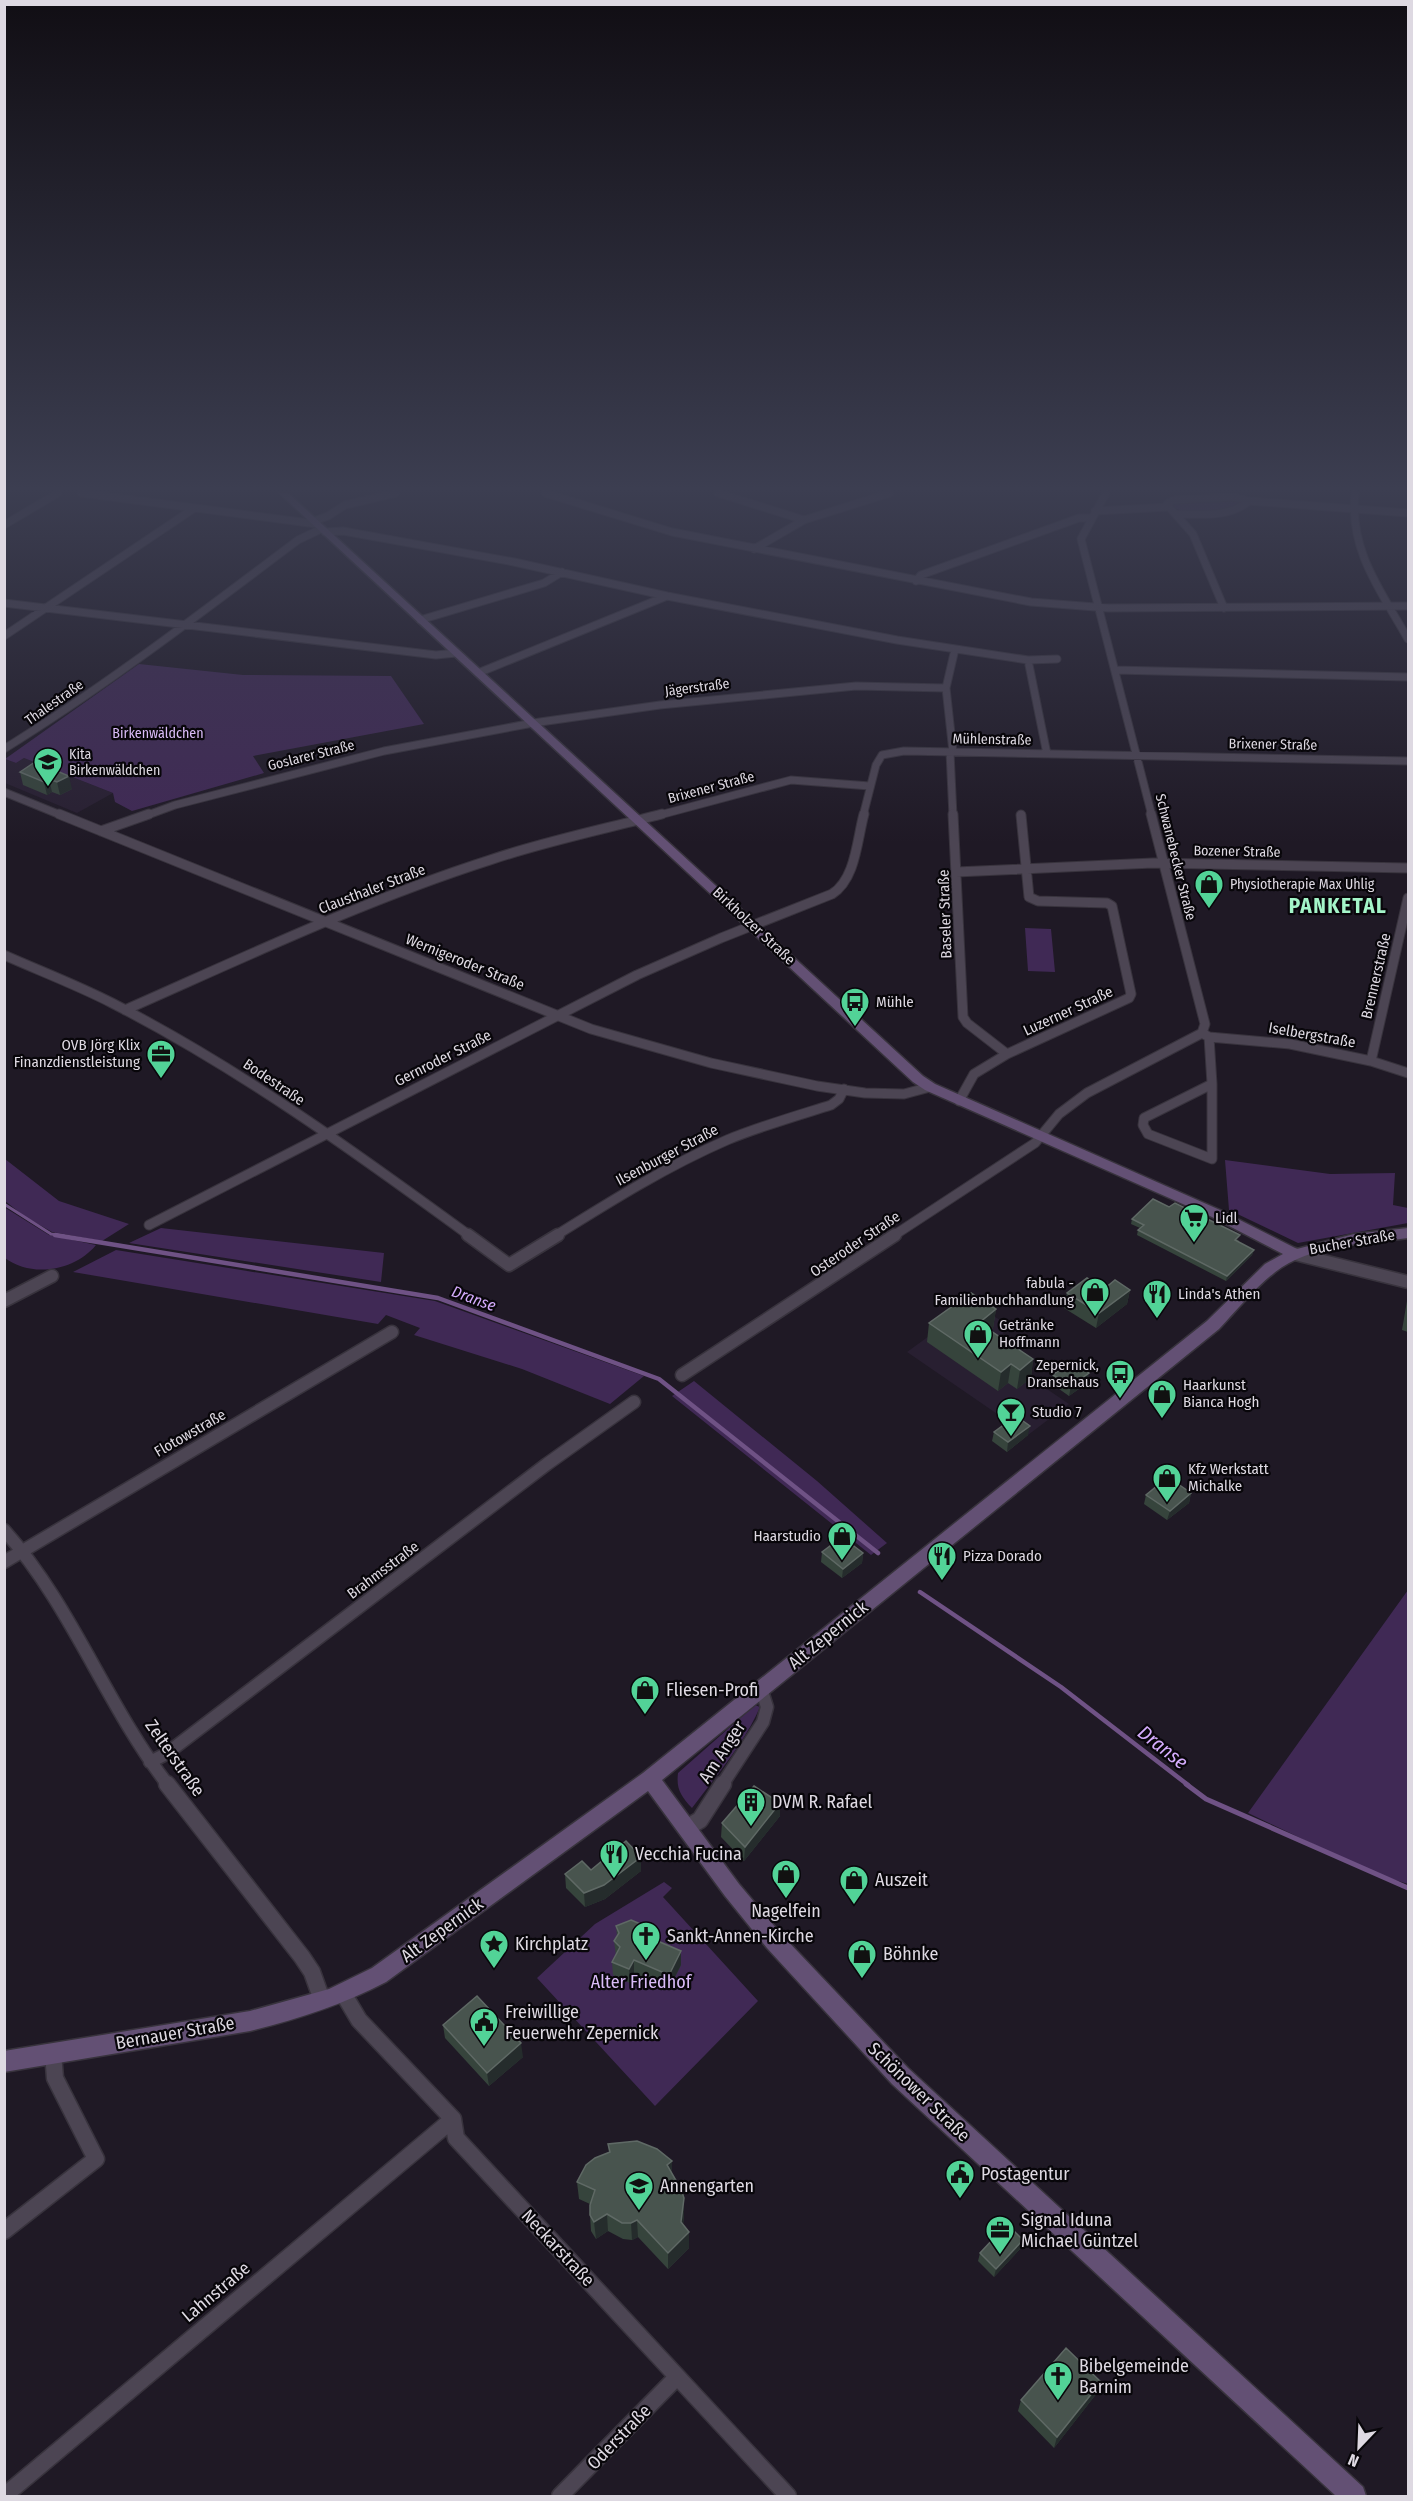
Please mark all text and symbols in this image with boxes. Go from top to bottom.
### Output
street label: Jägerstraße [664,675,730,700]
street label: Thalestraße [22,676,87,729]
park label: Birkenwäldchen [112,725,204,742]
street label: Mühlenstraße [952,730,1032,749]
street label: Brixener Straße [1228,735,1318,754]
street label: Goslarer Straße [266,736,356,774]
school or university icon: Kita Birkenwäldchen [32,746,64,788]
place label: Kita Birkenwäldchen [69,746,160,779]
street label: Brixener Straße [666,768,756,807]
street label: Schwanebecker Straße [1152,792,1199,922]
street label: Bozener Straße [1193,842,1281,861]
street label: Clausthaler Straße [316,860,428,918]
shop icon: Physiotherapie Max Uhlig [1193,868,1225,910]
street label: Baseler Straße [934,869,956,959]
place label: Physiotherapie Max Uhlig [1230,876,1375,893]
street label: Birkholzer Straße [709,883,799,969]
district label: PANKETAL [1289,893,1387,919]
street label: Wernigeroder Straße [403,930,527,994]
street label: Brennerstraße [1357,931,1395,1021]
street label: Luzerner Straße [1020,982,1116,1040]
bus stop icon: Mühle [839,986,871,1028]
place label: Mühle [876,993,914,1011]
street label: Iselbergstraße [1267,1019,1357,1051]
street label: Gernroder Straße [392,1026,494,1090]
place label: OVB Jörg Klix Finanzdienstleistung [14,1036,140,1071]
office icon: OVB Jörg Klix Finanzdienstleistung [145,1038,177,1080]
street label: Bodestraße [240,1055,308,1109]
street label: Ilsenburger Straße [613,1120,721,1190]
supermarket icon: Lidl [1178,1202,1210,1244]
street label: Osteroder Straße [807,1207,903,1281]
place label: Lidl [1215,1209,1237,1227]
street label: Bucher Straße [1308,1226,1396,1258]
place label: fabula - Familienbuchhandlung [934,1274,1074,1309]
shop icon: fabula - Familienbuchhandlung [1079,1276,1111,1318]
restaurant icon: Linda's Athen [1141,1278,1173,1320]
water label: Dranse [449,1282,499,1315]
place label: Linda's Athen [1178,1285,1260,1303]
place label: Getränke Hoffmann [999,1316,1060,1351]
shop icon: Getränke Hoffmann [962,1318,994,1360]
place label: Zepernick, Dransehaus [1027,1356,1099,1391]
bus stop icon: Zepernick, Dransehaus [1104,1358,1136,1400]
place label: Haarkunst Bianca Hogh [1183,1376,1259,1411]
shop icon: Haarkunst Bianca Hogh [1146,1378,1178,1420]
bar icon: Studio 7 [995,1396,1027,1438]
place label: Studio 7 [1032,1403,1082,1421]
street label: Flotowstraße [151,1405,229,1461]
place label: Kfz Werkstatt Michalke [1188,1460,1269,1495]
shop icon: Kfz Werkstatt Michalke [1151,1462,1183,1504]
shop icon: Haarstudio [826,1520,858,1562]
place label: Haarstudio [753,1527,821,1545]
street label: Brahmsstraße [344,1537,422,1603]
restaurant icon: Pizza Dorado [926,1540,958,1582]
place label: Pizza Dorado [963,1547,1042,1565]
street label: Alt Zepernick [784,1596,873,1674]
shop icon: Fliesen-Profi [629,1674,661,1716]
place label: Fliesen-Profi [666,1679,758,1701]
street label: Zelterstraße [140,1715,210,1801]
street label: Am Anger [694,1716,751,1787]
water label: Dranse [1133,1720,1193,1774]
building icon: DVM R. Rafael [735,1786,767,1828]
place label: DVM R. Rafael [772,1791,873,1813]
restaurant icon: Vecchia Fucina [598,1838,630,1880]
place label: Vecchia Fucina [635,1843,742,1865]
shop icon: Nagelfein [770,1858,802,1900]
shop icon: Auszeit [838,1864,870,1906]
place label: Auszeit [875,1869,928,1891]
street label: Alt Zepernick [397,1892,488,1967]
place label: Nagelfein [751,1900,821,1922]
church icon: Sankt-Annen-Kirche [630,1920,662,1962]
place label: Sankt-Annen-Kirche [667,1925,814,1947]
place icon: Kirchplatz [478,1928,510,1970]
place label: Kirchplatz [515,1933,588,1955]
shop icon: Böhnke [846,1938,878,1980]
place label: Böhnke [883,1943,939,1965]
park label: Alter Friedhof [591,1971,693,1993]
place label: Freiwillige Feuerwehr Zepernick [505,2001,659,2044]
public building icon: Freiwillige Feuerwehr Zepernick [468,2006,500,2048]
street label: Bernauer Straße [114,2012,236,2054]
street label: Schönower Straße [863,2038,975,2146]
public building icon: Postagentur [944,2158,976,2200]
place label: Postagentur [981,2163,1070,2185]
school or university icon: Annengarten [623,2170,655,2212]
place label: Annengarten [660,2175,754,2197]
street label: Neckarstraße [517,2205,599,2291]
place label: Signal Iduna Michael Güntzel [1021,2209,1138,2252]
office icon: Signal Iduna Michael Güntzel [984,2214,1016,2256]
street label: Lahnstraße [177,2257,255,2327]
place label: Bibelgemeinde Barnim [1079,2355,1189,2398]
church icon: Bibelgemeinde Barnim [1042,2360,1074,2402]
street label: Oderstraße [582,2400,656,2474]
north arrow [1329,2417,1389,2477]
text: N [1345,2450,1361,2471]

